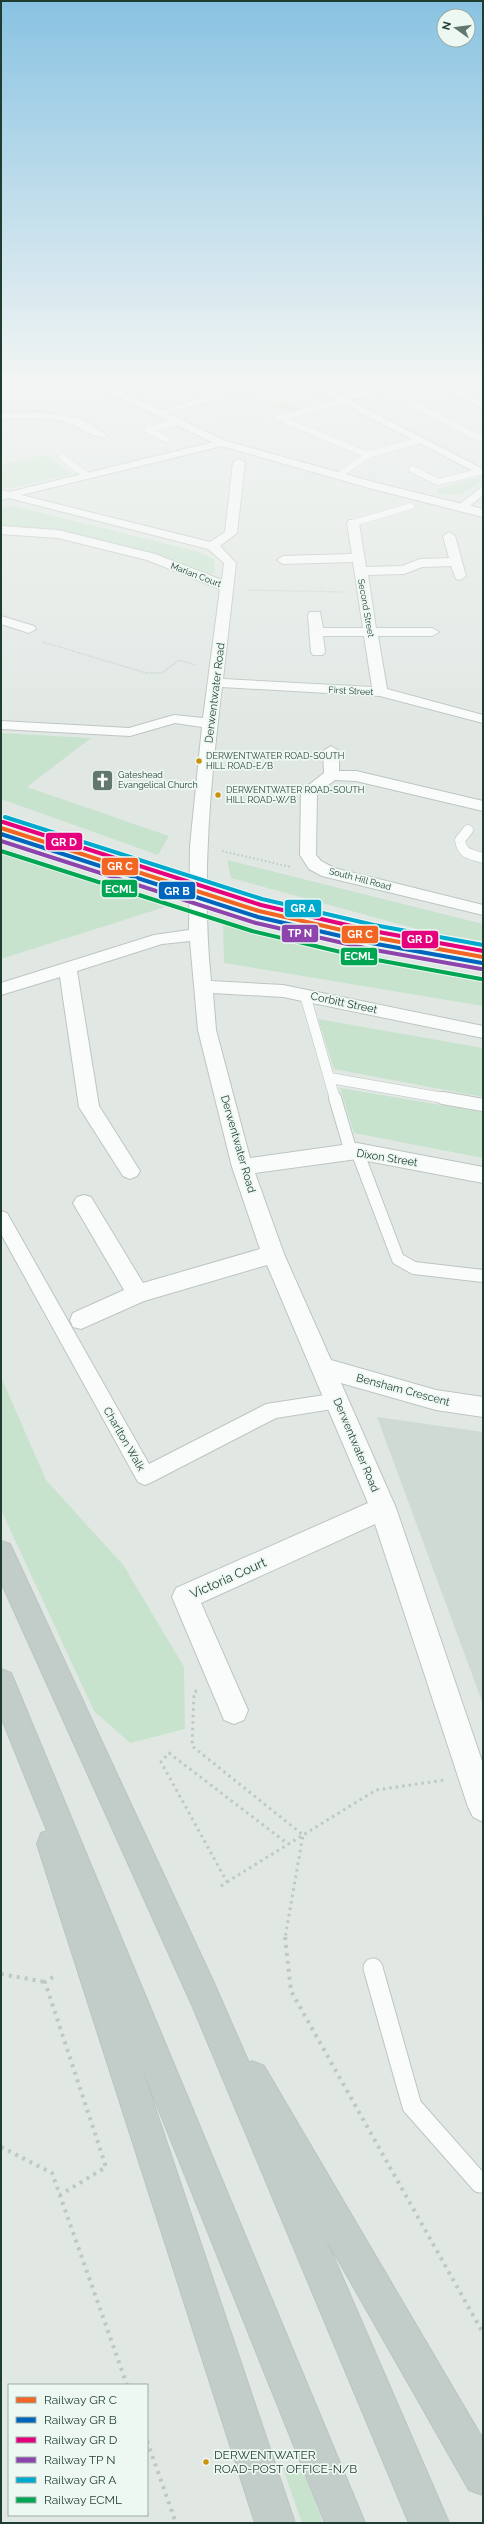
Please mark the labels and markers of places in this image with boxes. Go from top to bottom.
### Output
place label: DERWENTWATER ROAD-SOUTH HILL ROAD-E/B [206,751,344,771]
marker: DERWENTWATER ROAD-SOUTH HILL ROAD-E/B [194,756,204,766]
church icon: Gateshead Evangelical Church [90,767,116,793]
place label: Gateshead Evangelical Church [118,770,198,790]
place label: DERWENTWATER ROAD-SOUTH HILL ROAD-W/B [226,785,364,805]
marker: DERWENTWATER ROAD-SOUTH HILL ROAD-W/B [213,790,223,800]
place label: DERWENTWATER ROAD-POST OFFICE-N/B [214,2448,357,2476]
marker: DERWENTWATER ROAD-POST OFFICE-N/B [201,2457,211,2467]

